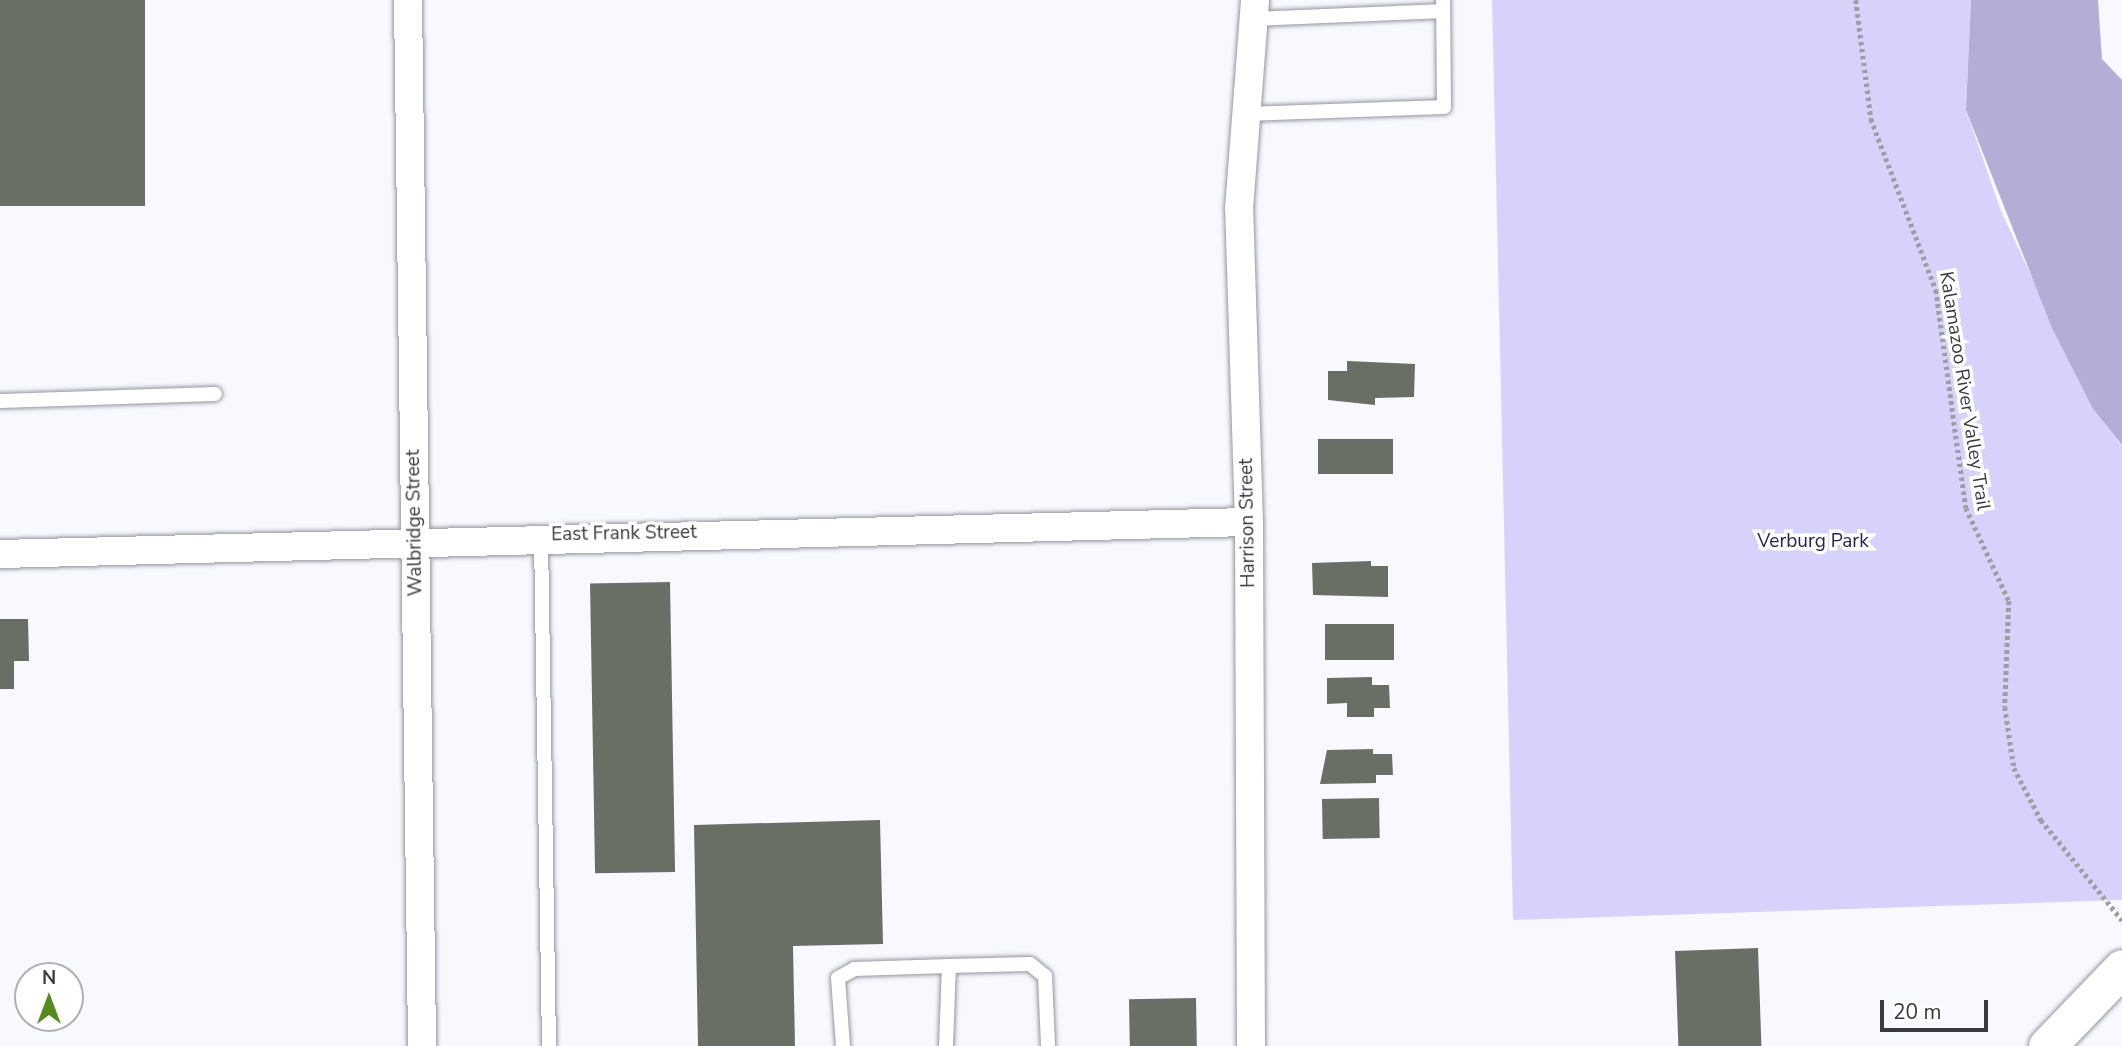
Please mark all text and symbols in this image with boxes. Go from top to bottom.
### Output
street label: Kalamazoo River Valley Trail [1934,270,1994,512]
street label: Walbridge Street [402,449,428,597]
street label: Harrison Street [1235,458,1261,588]
street label: East Frank Street [551,521,697,547]
park label: Verburg Park [1757,531,1869,553]
north arrow [14,962,84,1032]
text: N [42,965,56,991]
scale bar [1884,986,1993,1030]
text: 20 m [1893,998,1942,1026]

